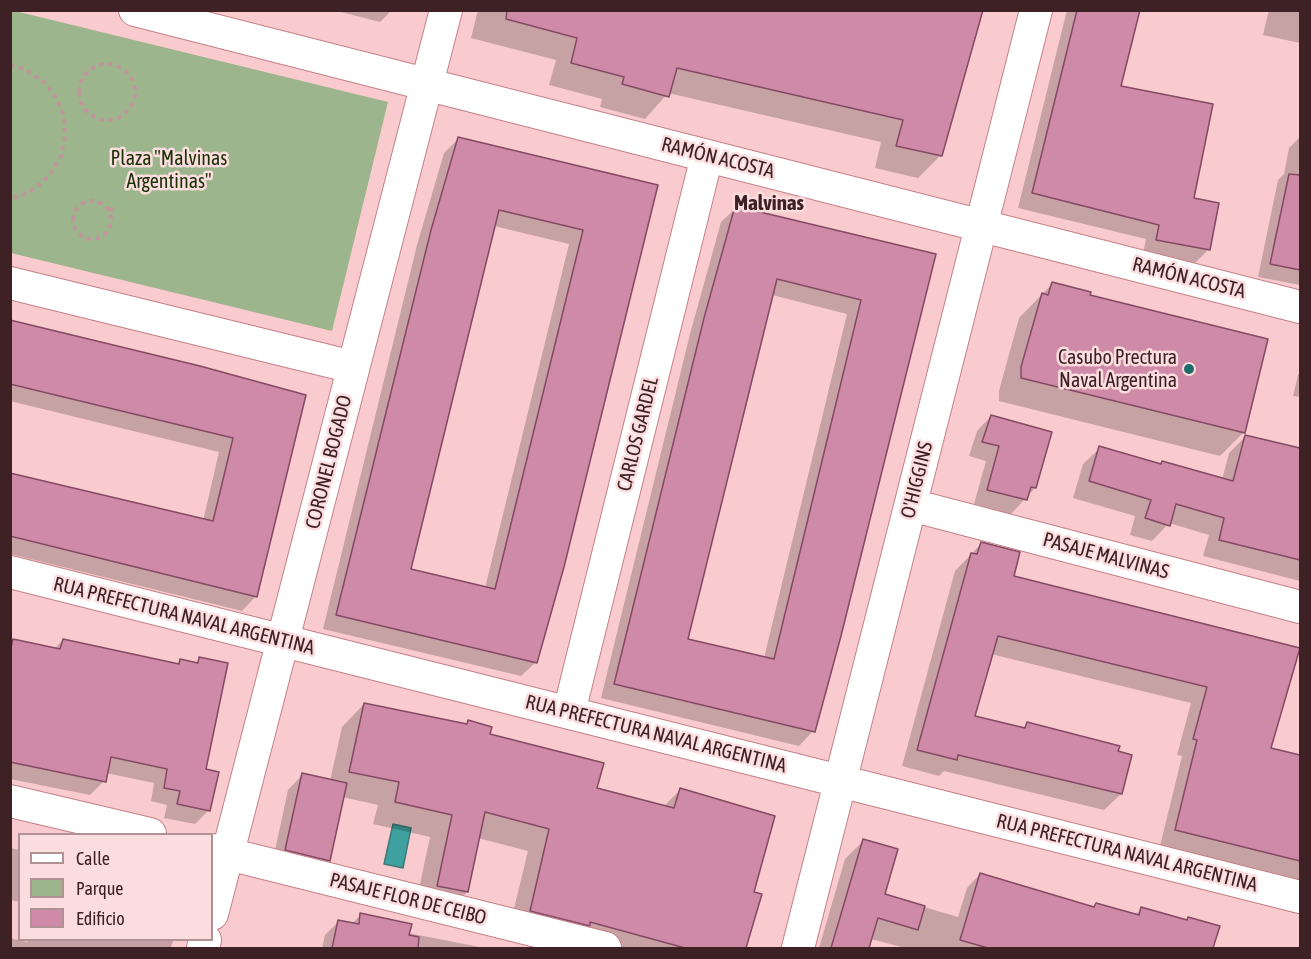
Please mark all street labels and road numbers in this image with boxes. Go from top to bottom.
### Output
street label: RAMÓN ACOSTA [659,132,777,184]
street label: RAMÓN ACOSTA [1130,252,1248,304]
street label: CARLOS GARDEL [612,374,664,494]
street label: CORONEL BOGADO [301,393,357,531]
street label: O'HIGGINS [896,439,938,521]
street label: PASAJE MALVINAS [1040,528,1172,584]
street label: RUA PREFECTURA NAVAL ARGENTINA [51,572,317,660]
street label: RUA PREFECTURA NAVAL ARGENTINA [523,690,789,778]
street label: RUA PREFECTURA NAVAL ARGENTINA [994,809,1260,897]
street label: PASAJE FLOR DE CEIBO [327,868,489,930]

